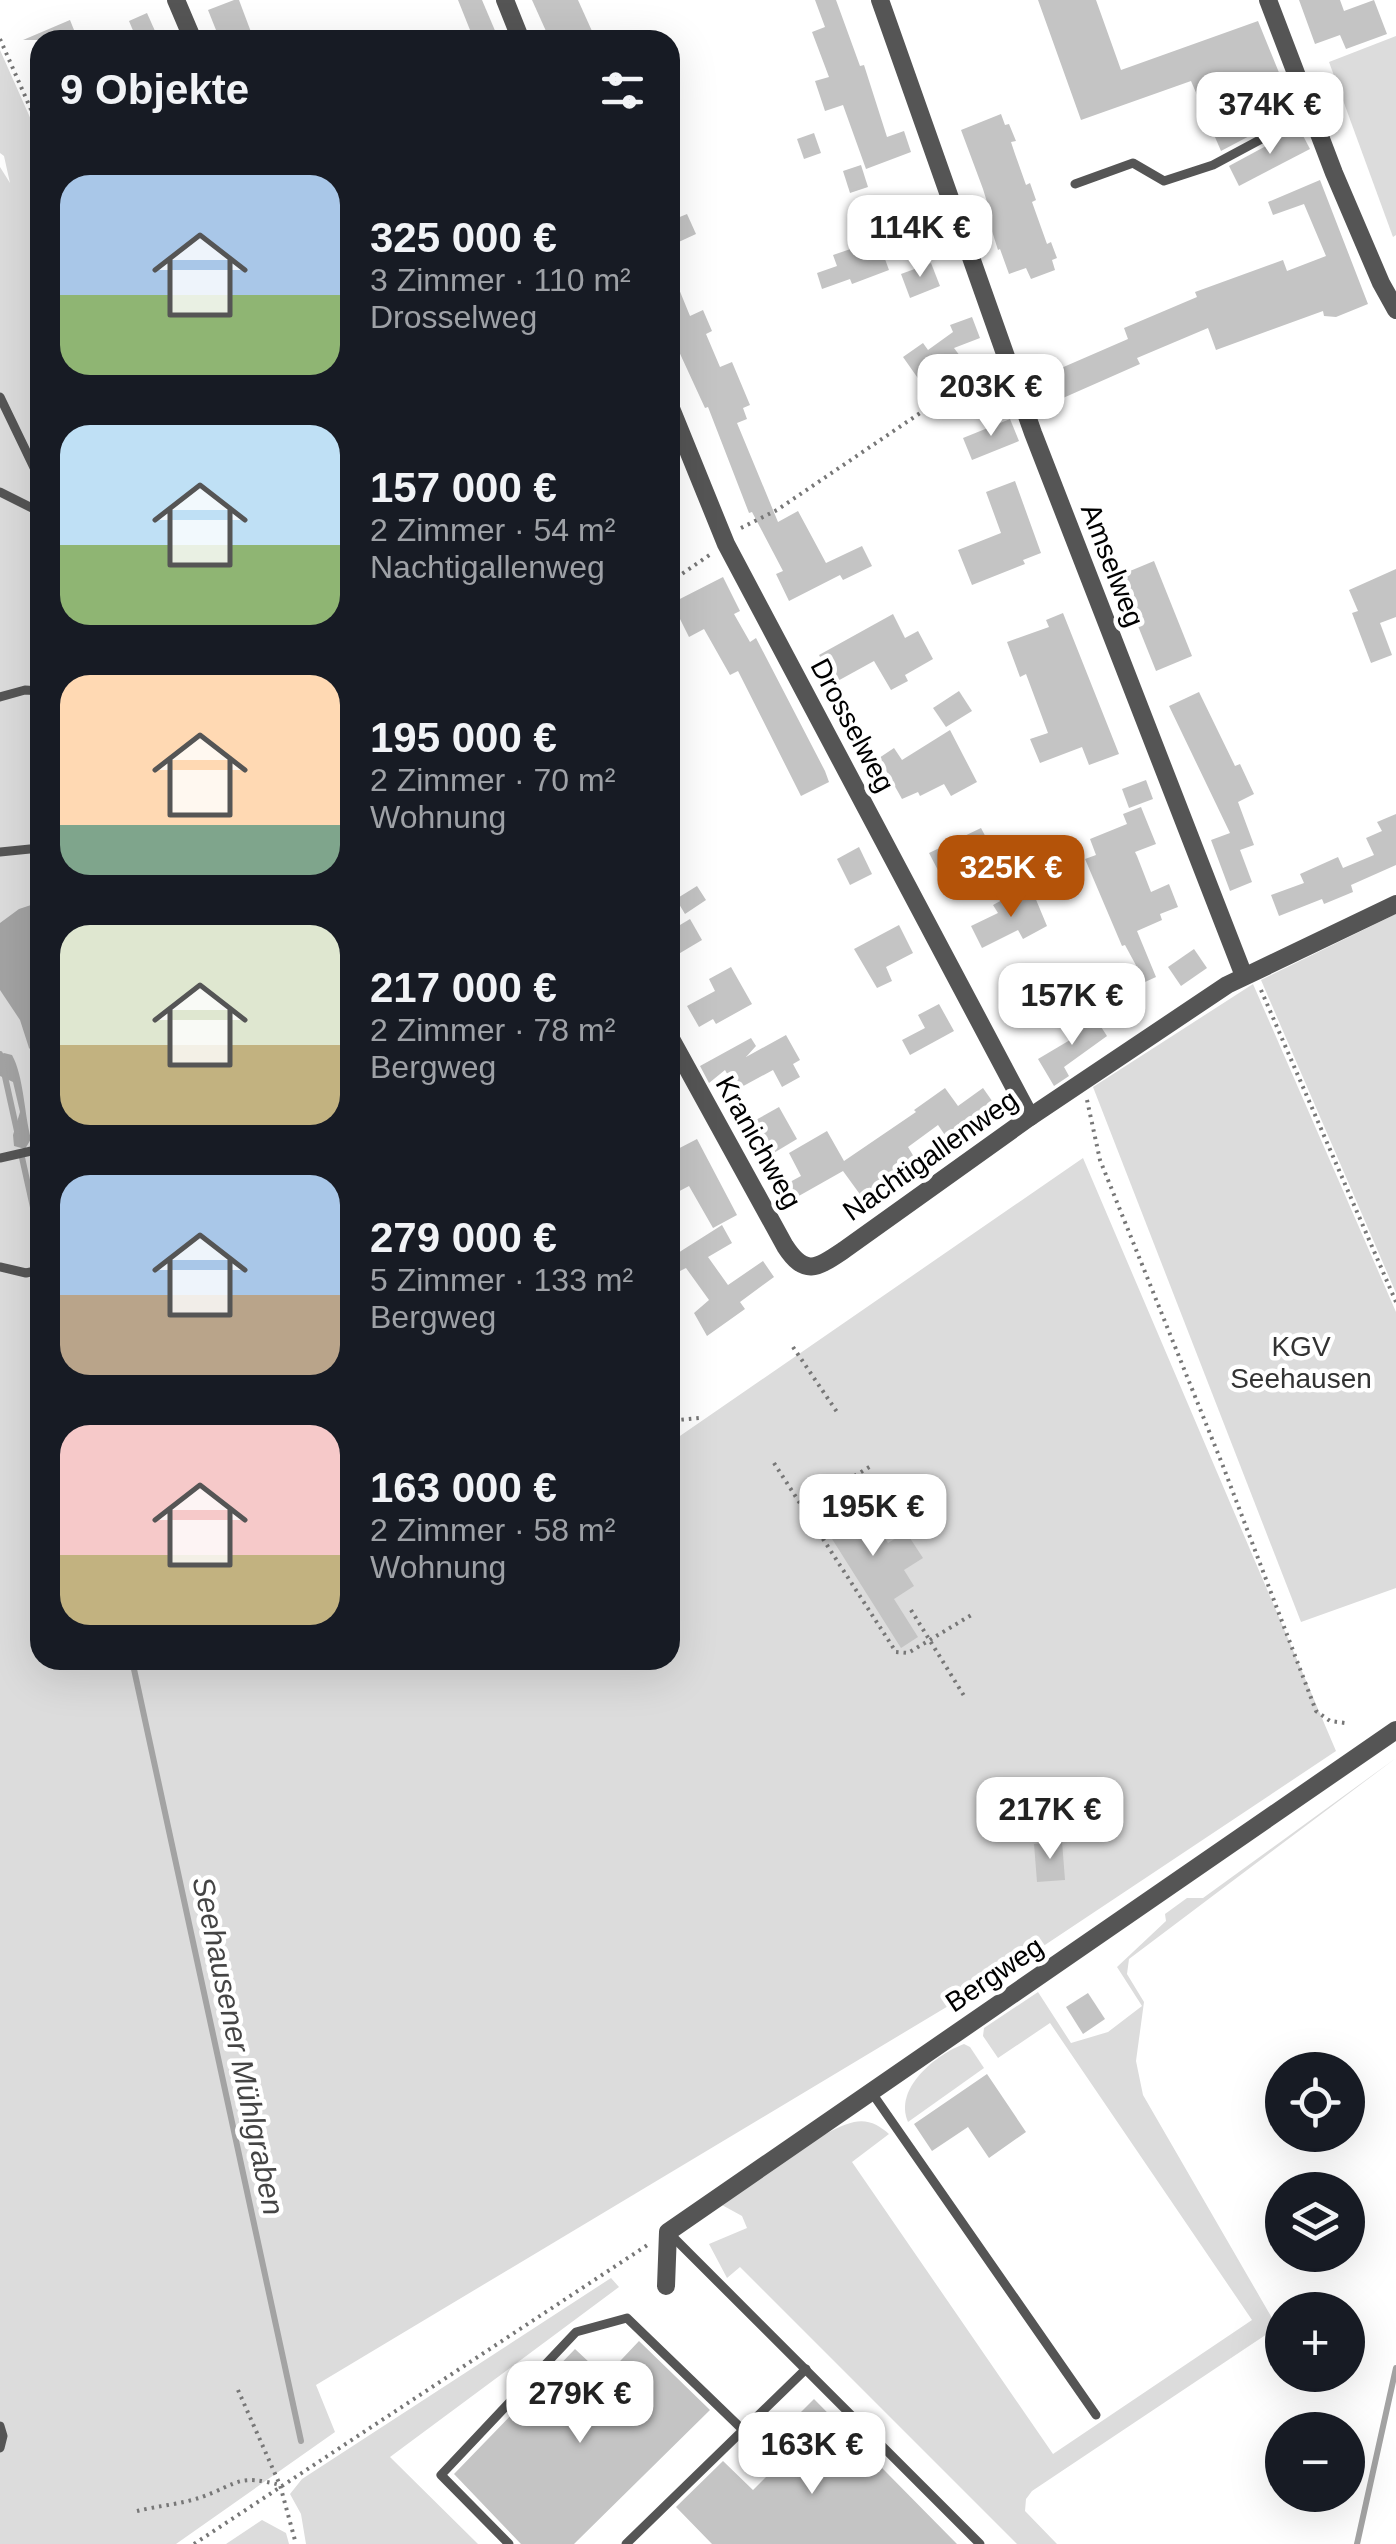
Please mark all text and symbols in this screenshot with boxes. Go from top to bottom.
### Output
icon: filters [595,63,650,118]
text: 9 Objekte [60,66,249,113]
pin: 374K € [1189,72,1351,157]
text: 374K € [1218,86,1322,122]
pin: 114K € [839,195,1001,280]
text: 114K € [869,209,971,245]
text: 325 000 € [370,214,557,261]
icon: home [140,215,260,335]
text: 3 Zimmer · 110 m² [370,262,631,298]
text: Drosselweg [370,299,537,335]
pin: 203K € [910,354,1072,439]
text: 203K € [939,368,1043,404]
text: 157 000 € [370,464,557,511]
icon: home [140,465,260,585]
street label: Amselweg [1075,499,1150,631]
text: 2 Zimmer · 54 m² [370,512,615,548]
text: Nachtigallenweg [370,549,605,585]
street label: Drosselweg [805,653,901,797]
text: 195 000 € [370,714,557,761]
icon: home [140,715,260,835]
text: 2 Zimmer · 70 m² [370,762,615,798]
text: Wohnung [370,799,506,835]
pin: 325K € [930,835,1092,920]
text: 325K € [959,849,1063,885]
pin: 157K € [991,963,1153,1048]
text: 217 000 € [370,964,557,1011]
icon: home [140,965,260,1085]
text: 157K € [1020,977,1124,1013]
text: 2 Zimmer · 78 m² [370,1012,615,1048]
text: Bergweg [370,1049,496,1085]
street label: Kranichweg [710,1071,808,1214]
street label: Nachtigallenweg [837,1084,1023,1227]
text: 279 000 € [370,1214,557,1261]
icon: home [140,1215,260,1335]
text: 5 Zimmer · 133 m² [370,1262,633,1298]
text: Bergweg [370,1299,496,1335]
park label: KGV Seehausen [1230,1331,1372,1394]
text: 163 000 € [370,1464,557,1511]
icon: home [140,1465,260,1585]
pin: 195K € [792,1474,954,1559]
text: 195K € [821,1488,925,1524]
text: 2 Zimmer · 58 m² [370,1512,615,1548]
text: Wohnung [370,1549,506,1585]
pin: 217K € [969,1777,1131,1862]
text: 217K € [998,1791,1102,1827]
water label: Seehausener Mühlgraben [186,1874,291,2218]
street label: Bergweg [940,1931,1049,2018]
map controls [1265,2052,1365,2512]
button: locate [1265,2052,1365,2152]
button: layers [1265,2172,1365,2272]
button: + [1265,2292,1365,2392]
pin: 279K € [499,2361,661,2446]
text: 279K € [528,2375,632,2411]
pin: 163K € [731,2412,893,2497]
button: − [1265,2412,1365,2512]
text: 163K € [760,2426,864,2462]

